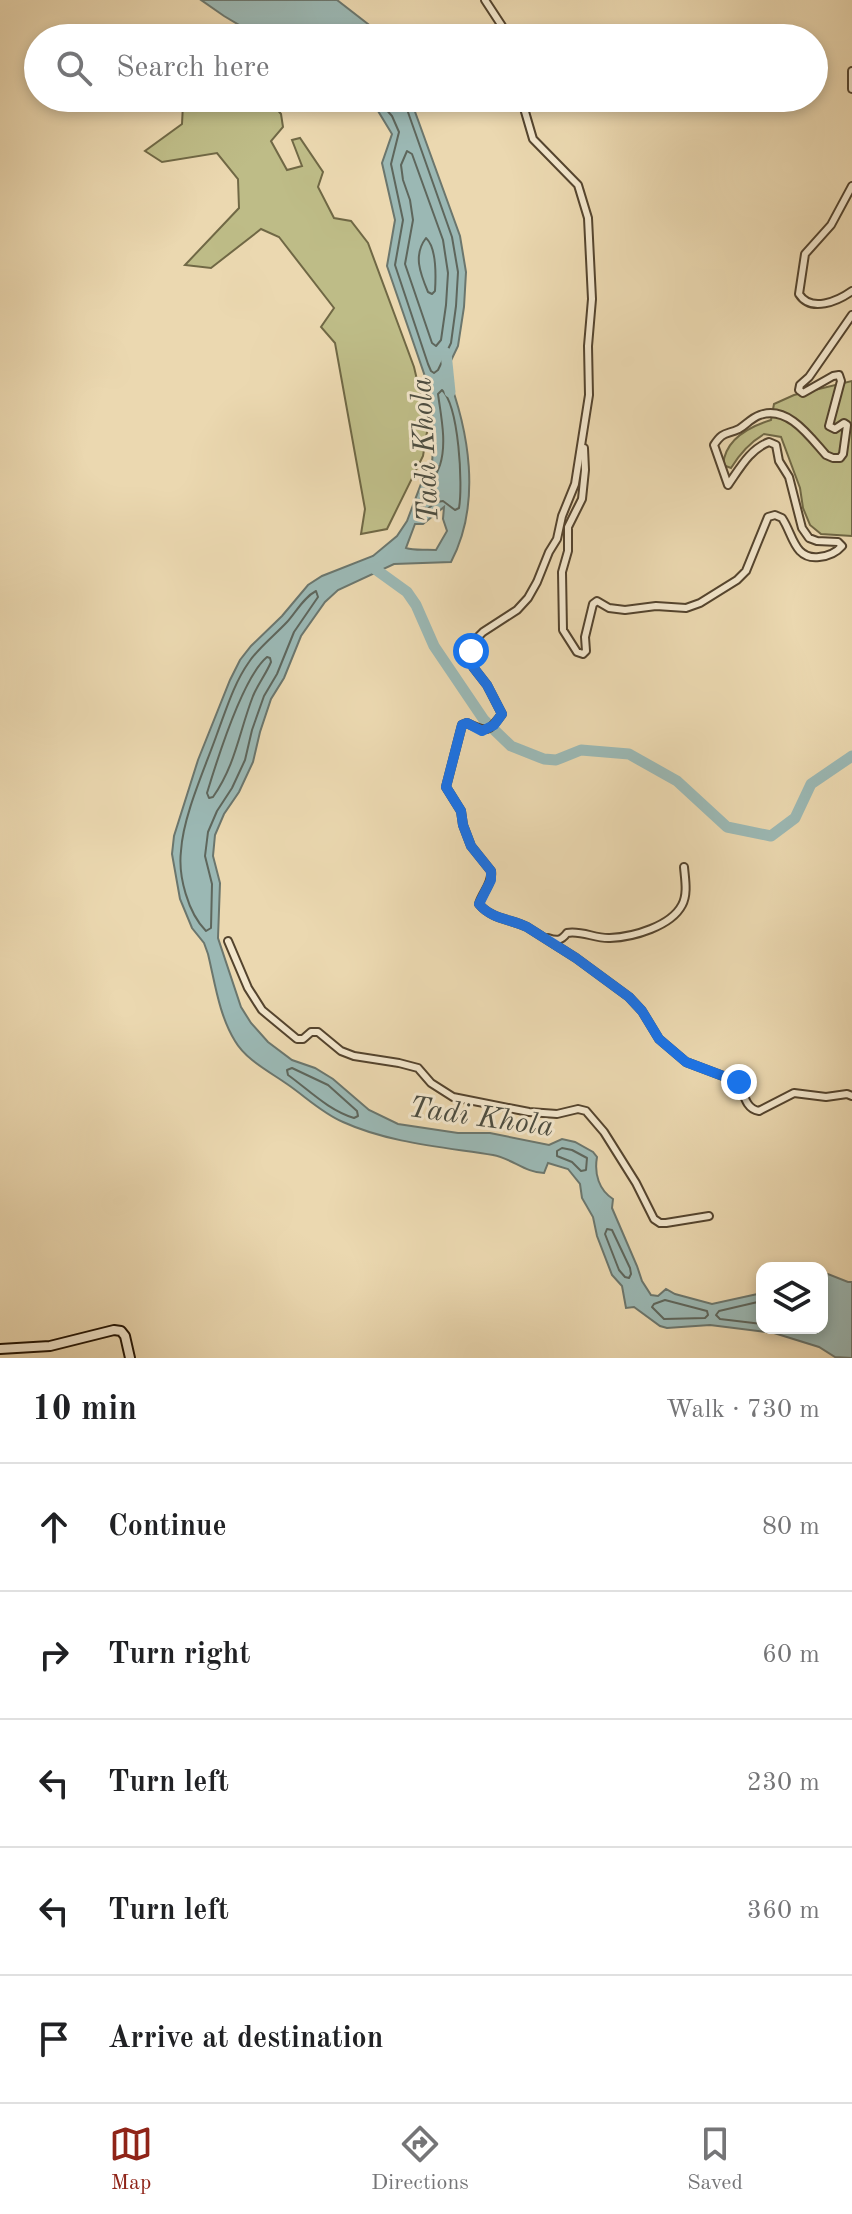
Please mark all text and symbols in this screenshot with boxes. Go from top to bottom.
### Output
search box [24,24,828,112]
icon: search [52,46,96,90]
text: Search here [116,53,270,83]
water label: Tadi Khola [407,376,445,524]
route start [453,633,489,669]
route end [721,1064,757,1100]
water label: Tadi Khola [407,1093,555,1143]
map controls [756,1262,828,1334]
button: layers [756,1262,828,1334]
text: 10 min [32,1393,137,1427]
text: Walk · 730 m [666,1397,820,1423]
icon: ahead [32,1505,76,1549]
text: Continue [108,1512,227,1542]
text: 80 m [762,1514,820,1540]
icon: right [32,1633,76,1677]
text: Turn right [108,1640,250,1670]
text: 60 m [762,1642,820,1668]
icon: left [32,1761,76,1805]
text: Turn left [108,1768,229,1798]
text: 230 m [747,1770,820,1796]
icon: left [32,1889,76,1933]
text: Turn left [108,1896,229,1926]
text: 360 m [747,1898,820,1924]
icon: arrive [32,2017,76,2061]
text: Arrive at destination [108,2024,383,2054]
tab: Map [109,2122,153,2197]
tab: Directions [371,2122,469,2197]
tab: Saved [687,2122,743,2197]

